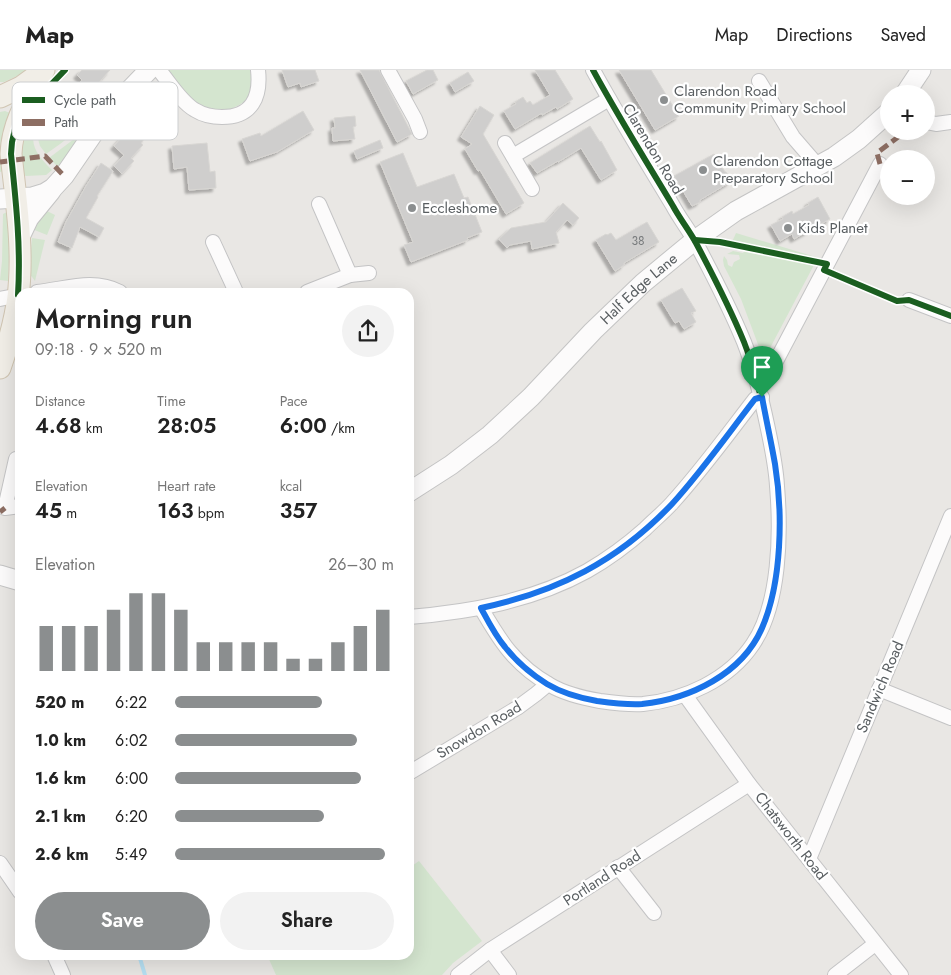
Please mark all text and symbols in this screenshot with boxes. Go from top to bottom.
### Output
text: Map [25,17,74,52]
text: Map [715,22,748,48]
text: Directions [776,22,852,48]
text: Saved [880,22,926,48]
place label: Clarendon Road Community Primary School [674,80,846,119]
legend [12,82,178,140]
map controls [880,85,935,205]
button: + [880,85,935,140]
text: Cycle path [54,90,116,110]
marker: Clarendon Road Community Primary School [658,94,670,106]
street label: Clarendon Road [617,99,689,199]
text: Path [54,112,79,132]
place label: Clarendon Cottage Preparatory School [713,150,833,189]
button: − [880,150,935,205]
marker: Clarendon Cottage Preparatory School [697,164,709,176]
place label: Eccleshome [422,197,498,219]
marker: Eccleshome [406,202,418,214]
place label: Kids Planet [798,217,868,239]
marker: Kids Planet [782,222,794,234]
house number: 38 [631,232,645,250]
street label: Half Edge Lane [595,248,682,329]
text: Morning run [35,298,193,339]
button: share [342,305,394,357]
text: 09:18 · 9 × 520 m [35,338,162,361]
pin [741,346,783,397]
icon: arrive [748,353,776,381]
text: Distance [35,391,85,411]
text: Time [157,391,186,411]
text: Pace [280,391,308,411]
text: 4.68 [35,411,82,441]
text: 28:05 [157,411,216,441]
text: 6:00 [280,411,327,441]
text: km [82,418,103,438]
text: /km [327,418,355,438]
text: Elevation [35,476,88,496]
text: Heart rate [157,476,216,496]
text: kcal [280,476,302,496]
text: 45 [35,496,62,526]
text: 163 [157,496,194,526]
text: 357 [280,496,317,526]
text: m [62,503,77,523]
text: bpm [194,503,225,523]
text: Elevation [35,553,95,576]
text: 26–30 m [328,553,394,576]
street label: Sandwich Road [851,638,909,736]
text: 520 m [35,691,84,714]
text: 6:22 [115,691,147,714]
street label: Snowdon Road [432,696,526,764]
text: 1.0 km [35,729,86,752]
text: 6:02 [115,729,148,752]
text: 1.6 km [35,767,86,790]
text: 6:00 [115,767,148,790]
street label: Chatsworth Road [750,787,832,885]
text: 2.1 km [35,805,86,828]
text: 6:20 [115,805,148,828]
text: 2.6 km [35,843,89,866]
text: 5:49 [115,843,147,866]
street label: Portland Road [559,845,645,911]
button: Save [35,892,210,950]
button: Share [220,892,394,950]

